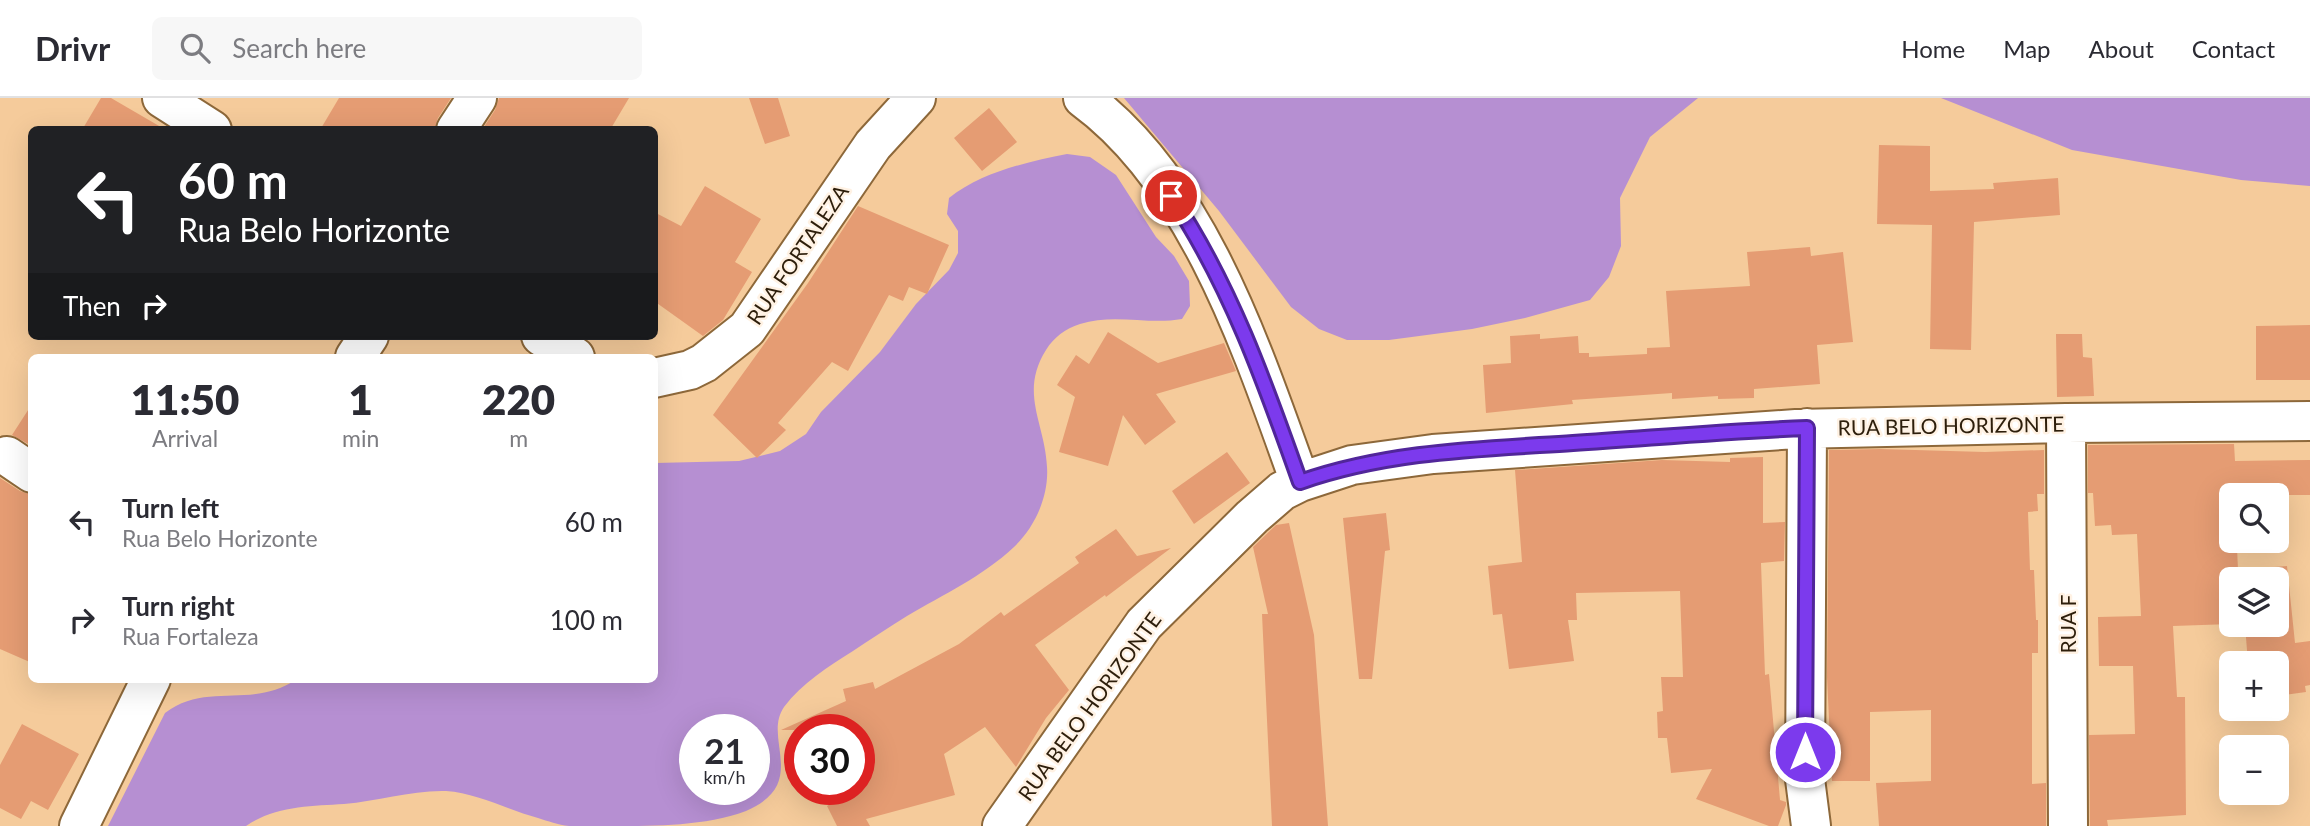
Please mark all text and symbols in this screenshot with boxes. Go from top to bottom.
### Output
search box [152,17,642,80]
text: Drivr [35,28,110,68]
icon: search [176,29,214,67]
text: Search here [232,32,366,64]
text: Home [1901,34,1965,63]
text: Map [2003,34,2051,63]
text: About [2089,34,2154,63]
text: Contact [2192,34,2275,63]
text: 60 m [178,151,288,209]
icon: left [63,154,154,245]
pin [1141,166,1201,226]
icon: arrive [1152,177,1190,215]
street label: RUA FORTALEZA [741,179,853,329]
text: Rua Belo Horizonte [178,210,450,249]
icon: right [135,287,173,325]
text: Then [63,290,121,322]
text: 11:50 [131,374,239,424]
text: 1 [349,374,373,424]
text: 220 [482,374,555,424]
street label: RUA BELO HORIZONTE [1838,411,2064,439]
text: Arrival [152,424,218,452]
text: min [342,424,379,452]
text: m [509,424,528,452]
map controls [2219,483,2289,805]
button: search [2219,483,2289,553]
text: Turn left [122,492,219,524]
icon: left [63,503,101,541]
text: 60 m [565,506,623,538]
text: Rua Belo Horizonte [122,524,318,552]
button: layers [2219,567,2289,637]
text: Turn right [122,590,235,622]
street label: RUA F [2055,594,2080,653]
icon: right [63,601,101,639]
text: 100 m [550,604,623,636]
street label: RUA BELO HORIZONTE [1012,607,1166,805]
text: Rua Fortaleza [122,622,259,650]
button: + [2219,651,2289,721]
speed limit sign: 30 [784,714,875,805]
position arrow [1768,715,1842,789]
text: 21 [704,729,745,771]
button: − [2219,735,2289,805]
text: km/h [703,766,746,788]

